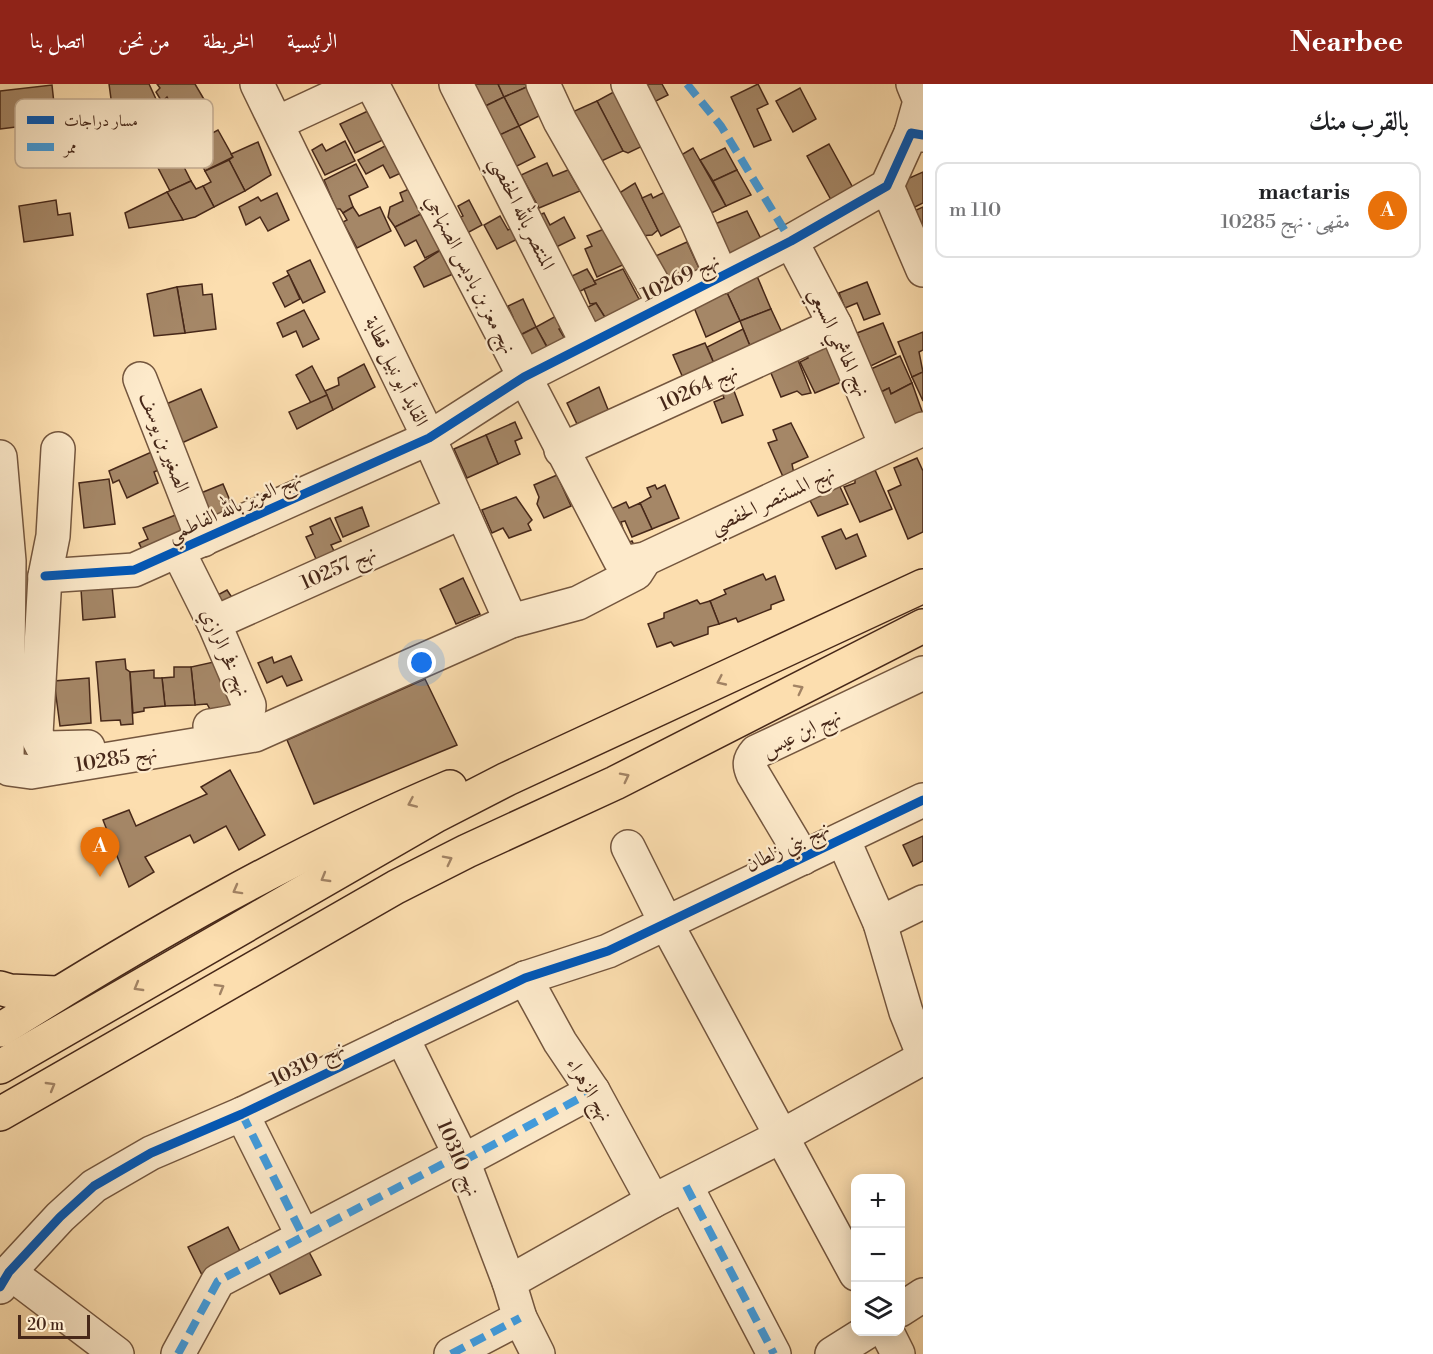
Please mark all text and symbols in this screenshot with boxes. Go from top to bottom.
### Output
text: Nearbee [1290,25,1403,60]
text: اتصل بنا [30,29,85,55]
text: من نحن [118,29,170,55]
text: الخريطة [203,29,254,55]
text: الرئيسية [287,29,337,55]
legend [15,99,213,168]
text: بالقرب منك [1309,106,1409,138]
text: مسار دراجات [64,111,138,131]
text: ممر [62,138,77,158]
street label: المنتصر بالله الحفصي [479,151,563,277]
text: mactaris [1258,179,1350,206]
street label: نهج معز بن باديس الصنهاجي [415,191,521,360]
text: 110 m [949,198,1001,223]
text: A [1380,198,1395,223]
text: مقهى · نهج 10285 [1220,210,1350,235]
street label: نهج 10269 [637,249,726,312]
street label: نهج الهاشمي السبعي [798,284,875,403]
street label: القايد أبو نبيل قطابة [357,311,436,431]
street label: نهج 10264 [655,359,744,421]
street label: الصغير بن يوسف [133,389,194,496]
street label: نهج المستنصر الحفصي [706,461,841,545]
street label: نهج العزيز بالله الفاطمي [162,463,308,553]
street label: نهج 10257 [297,541,382,600]
street label: نهج فخر الرازي [190,605,255,702]
your location [407,648,436,677]
one-way arrow [716,674,727,686]
one-way arrow [792,684,803,696]
street label: نهج ابن عيس [758,703,847,767]
street label: نهج 10285 [73,741,160,782]
one-way arrow [619,773,630,785]
one-way arrow [407,796,418,808]
street label: نهج بني زلطان [742,816,836,882]
pin: A [80,828,120,877]
one-way arrow [442,856,453,867]
one-way arrow [321,871,331,883]
one-way arrow [233,883,243,894]
one-way arrow [134,979,144,991]
one-way arrow [214,984,224,995]
street label: نهج 10319 [267,1036,351,1097]
street label: نهج الزهراء [557,1053,617,1128]
one-way arrow [45,1081,55,1093]
street label: نهج 10310 [427,1117,485,1202]
map controls [851,1174,905,1336]
button: + [851,1174,905,1228]
button: − [851,1228,905,1282]
button: layers [851,1282,905,1336]
scale bar [18,1312,90,1340]
text: 20 m [27,1315,64,1335]

